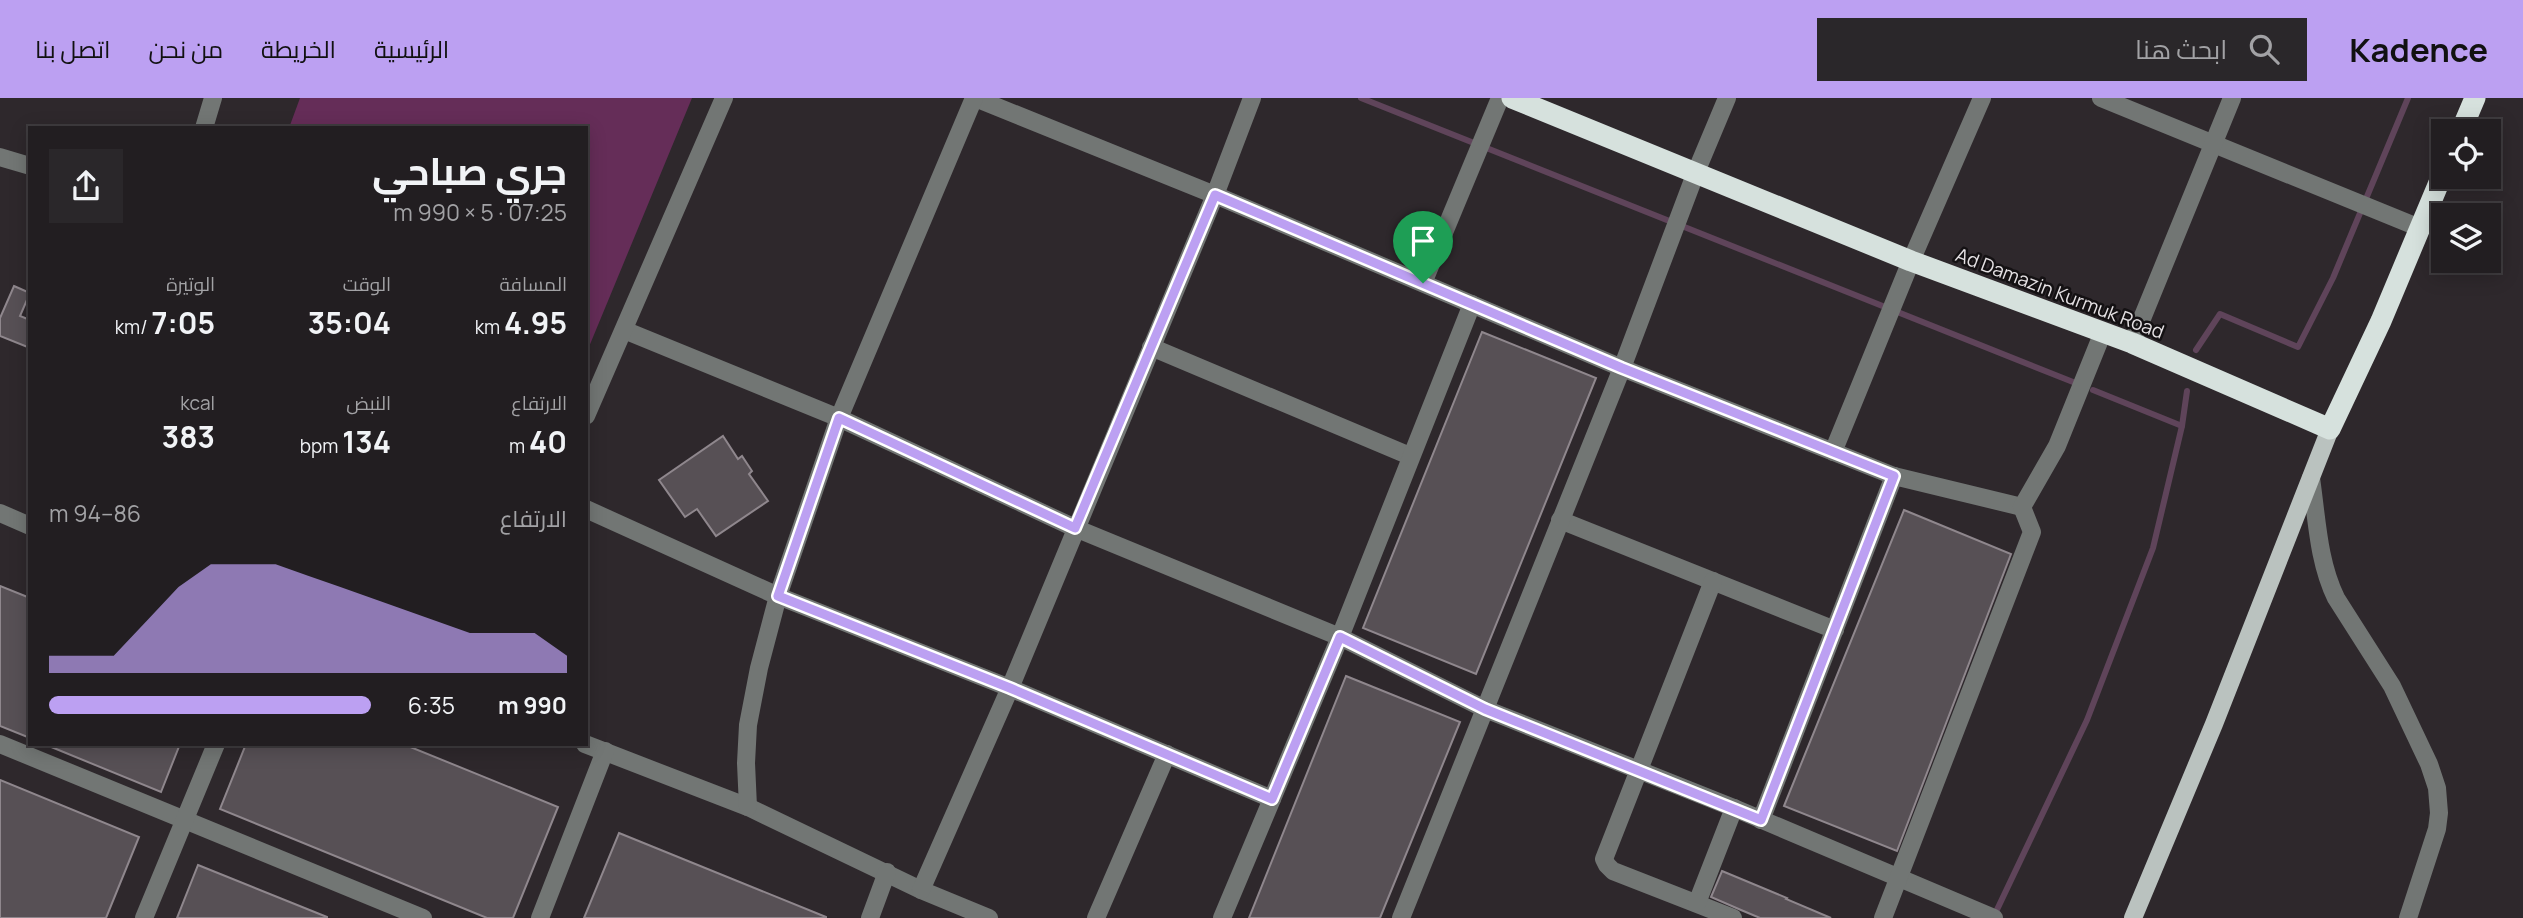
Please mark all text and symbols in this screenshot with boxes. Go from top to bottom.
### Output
search box [1817,18,2307,81]
text: Kadence [2349,27,2488,72]
icon: search [2245,30,2283,68]
text: ابحث هنا [2135,31,2227,67]
text: اتصل بنا [35,32,110,65]
text: من نحن [148,32,223,65]
text: الخريطة [261,32,336,65]
text: الرئيسية [374,32,449,65]
map controls [2431,119,2501,273]
button: locate [2431,119,2501,189]
text: جري صباحي [372,144,567,196]
button: share [49,149,123,223]
text: 07:25 · 5 × 990 m [393,196,567,228]
button: layers [2431,203,2501,273]
pin [1393,211,1453,283]
icon: arrive [1404,222,1442,260]
street label: Ad Damazin Kurmuk Road [1952,241,2168,345]
text: الوتيرة [166,271,215,297]
text: الوقت [343,271,391,297]
text: المسافة [499,271,567,297]
text: 7:05 [151,302,215,343]
text: 35:04 [308,302,391,343]
text: 4.95 [504,302,567,343]
text: /km [115,314,151,340]
text: km [475,314,504,340]
text: kcal [180,390,215,416]
text: النبض [346,390,391,416]
text: الارتفاع [511,390,567,416]
text: 383 [162,416,215,457]
text: 134 [342,421,391,462]
text: 40 [529,421,567,462]
text: bpm [300,433,342,459]
text: m [509,433,529,459]
text: 86–94 m [49,497,141,529]
text: الارتفاع [500,502,567,534]
text: 6:35 [408,689,455,721]
text: 990 m [498,689,567,721]

